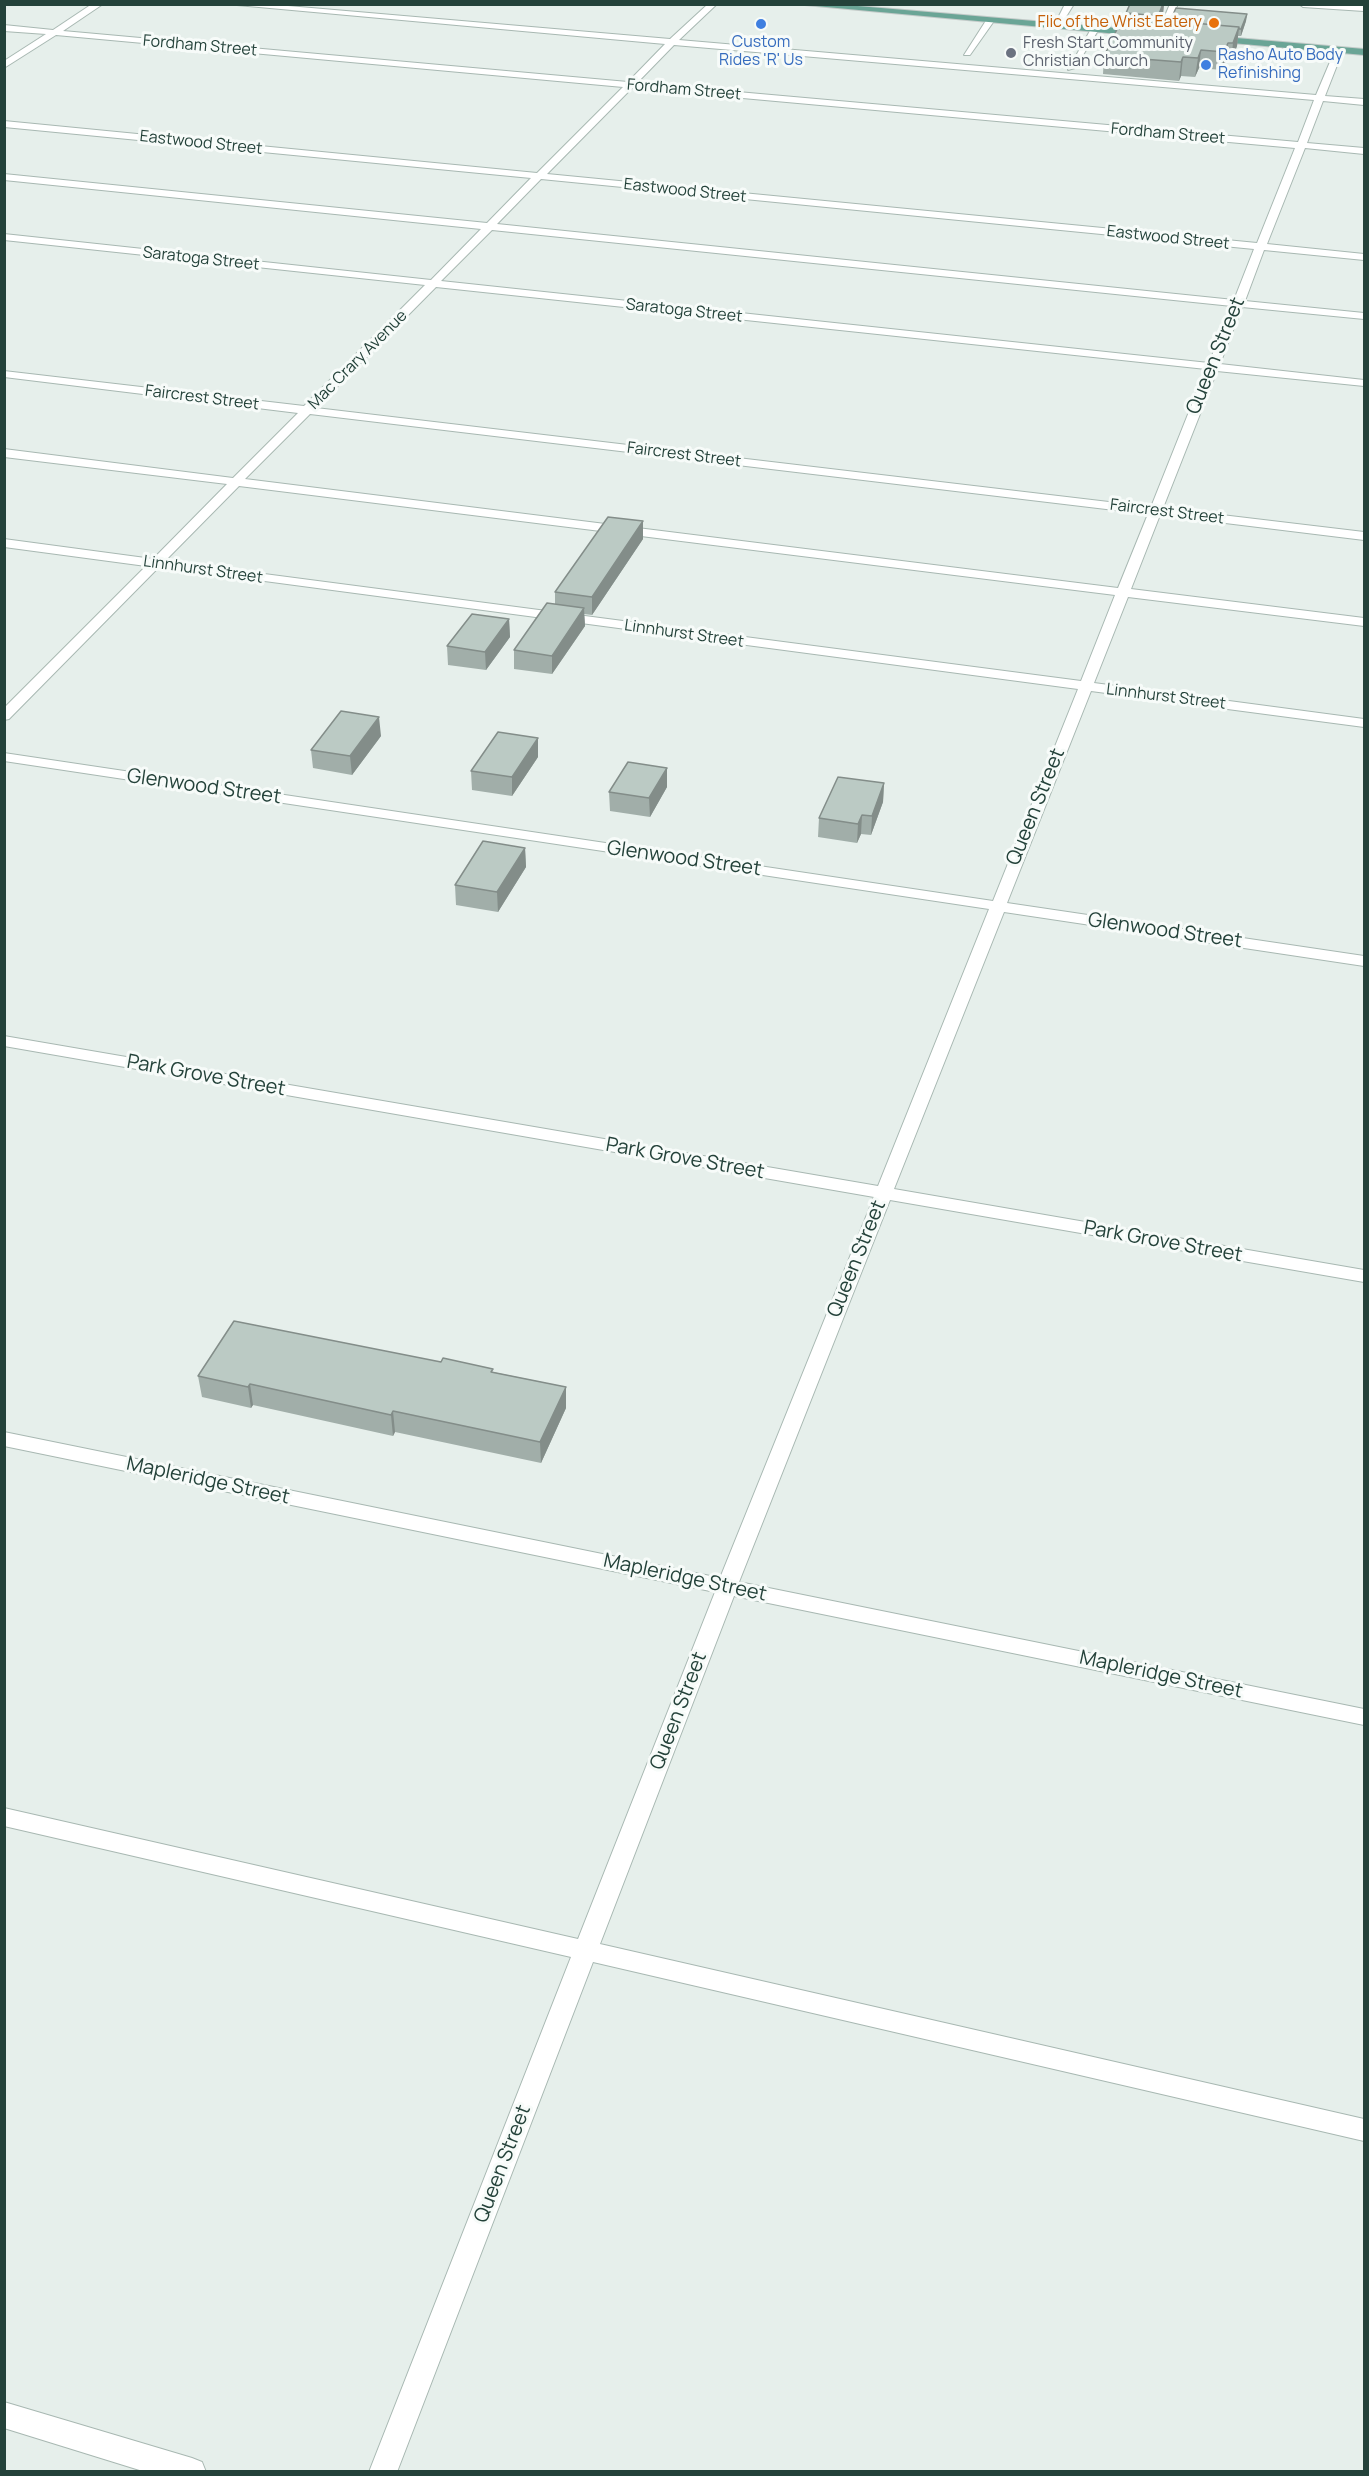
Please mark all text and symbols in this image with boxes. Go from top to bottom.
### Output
place label: Flic of the Wrist Eatery [1038,13,1202,33]
marker: Flic of the Wrist Eatery [1207,16,1221,30]
marker: Custom Rides 'R' Us [754,17,768,31]
street label: Fordham Street [142,31,258,61]
place label: Custom Rides 'R' Us [719,33,803,71]
place label: Fresh Start Community Christian Church [1023,34,1193,72]
marker: Fresh Start Community Christian Church [1004,46,1018,60]
place label: Rasho Auto Body Refinishing [1218,46,1343,84]
marker: Rasho Auto Body Refinishing [1199,58,1213,72]
street label: Fordham Street [626,75,742,105]
street label: Fordham Street [1110,119,1226,149]
street label: Eastwood Street [139,127,263,159]
street label: Eastwood Street [623,175,747,207]
street label: Eastwood Street [1106,222,1230,254]
street label: Saratoga Street [142,243,260,275]
street label: Queen Street [1182,294,1250,418]
street label: Saratoga Street [625,295,743,327]
street label: Mac Crary Avenue [304,306,412,414]
street label: Faircrest Street [144,381,260,415]
street label: Faircrest Street [626,438,742,472]
street label: Faircrest Street [1109,495,1225,529]
street label: Linnhurst Street [142,552,264,588]
street label: Linnhurst Street [623,616,745,652]
street label: Linnhurst Street [1105,680,1227,714]
street label: Queen Street [1002,745,1070,869]
street label: Glenwood Street [125,764,283,810]
street label: Glenwood Street [605,836,763,882]
street label: Glenwood Street [1086,908,1244,954]
street label: Park Grove Street [125,1050,287,1102]
street label: Park Grove Street [604,1133,766,1185]
street label: Queen Street [823,1197,891,1321]
street label: Park Grove Street [1082,1216,1244,1268]
street label: Mapleridge Street [124,1452,292,1510]
street label: Mapleridge Street [601,1549,769,1607]
street label: Mapleridge Street [1077,1646,1245,1704]
street label: Queen Street [646,1649,712,1773]
street label: Queen Street [470,2102,536,2226]

